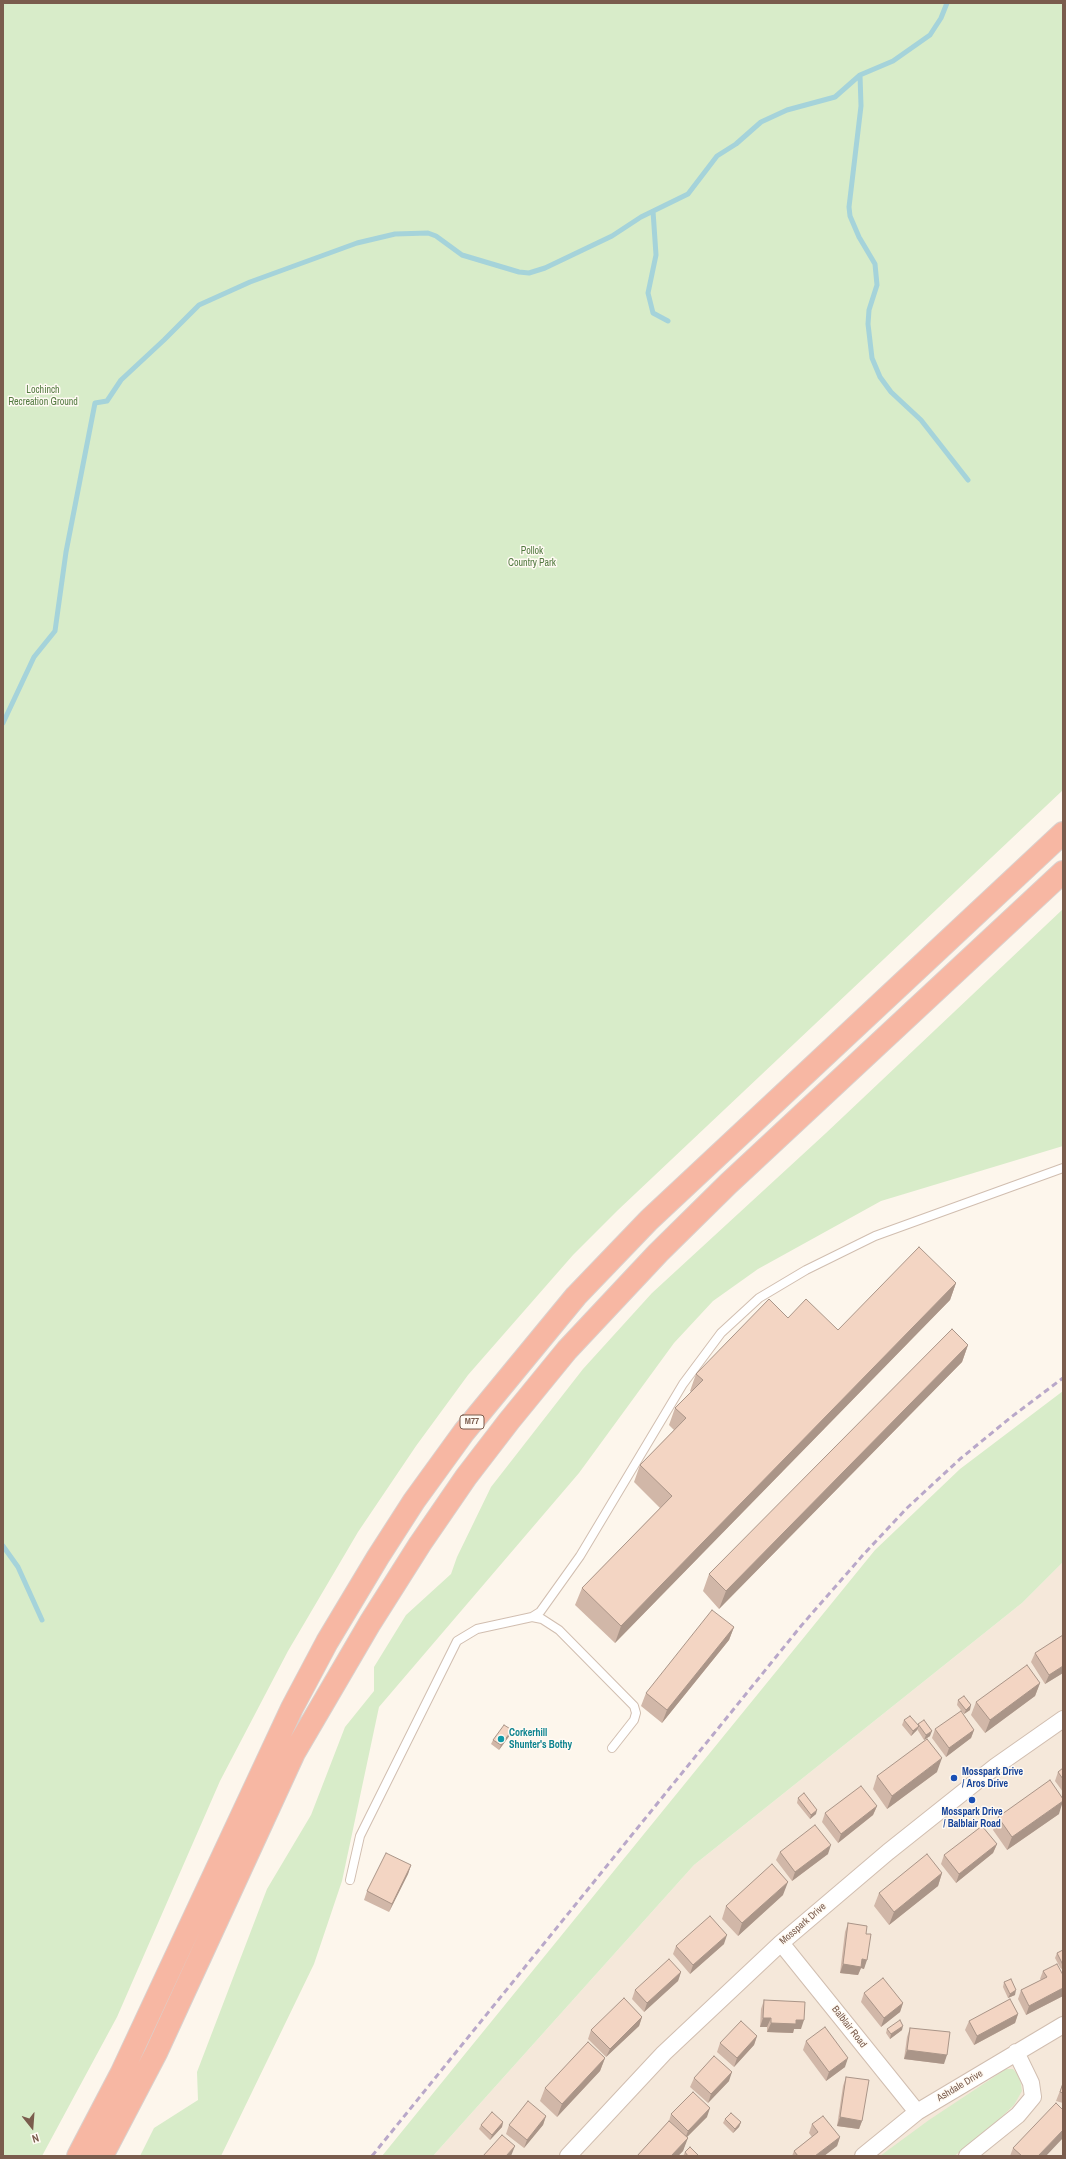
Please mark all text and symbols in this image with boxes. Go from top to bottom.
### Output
park label: Lochinch Recreation Ground [8,384,78,408]
park label: Pollok Country Park [508,545,556,568]
road number: M77 [460,1415,484,1429]
place label: Corkerhill Shunter's Bothy [509,1727,572,1750]
marker: Corkerhill Shunter's Bothy [496,1734,506,1744]
place label: Mosspark Drive / Aros Drive [962,1766,1023,1790]
marker: Mosspark Drive / Aros Drive [949,1773,959,1783]
marker: Mosspark Drive / Balblair Road [967,1795,977,1805]
place label: Mosspark Drive / Balblair Road [941,1806,1003,1830]
street label: Mosspark Drive [777,1901,829,1947]
street label: Balblair Road [829,2004,869,2050]
street label: Ashdale Drive [935,2068,985,2104]
north arrow [12,2107,52,2147]
text: N [30,2131,41,2146]

